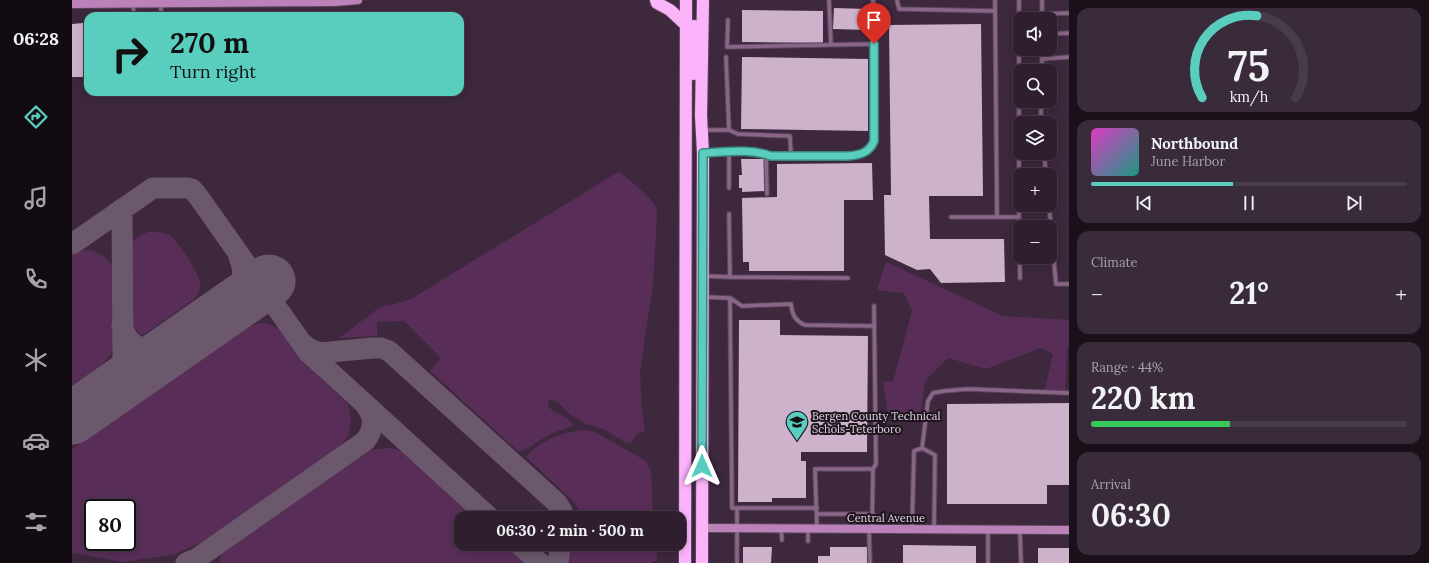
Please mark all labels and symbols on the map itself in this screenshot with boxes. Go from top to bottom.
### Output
pin [857,3,891,44]
school or university icon: Bergen County Technical Schols-Teterboro [784,409,810,442]
place label: Bergen County Technical Schols-Teterboro [812,409,940,436]
position arrow [681,445,723,487]
speed limit sign: 80 [84,499,136,551]
street label: Central Avenue [847,511,925,525]

